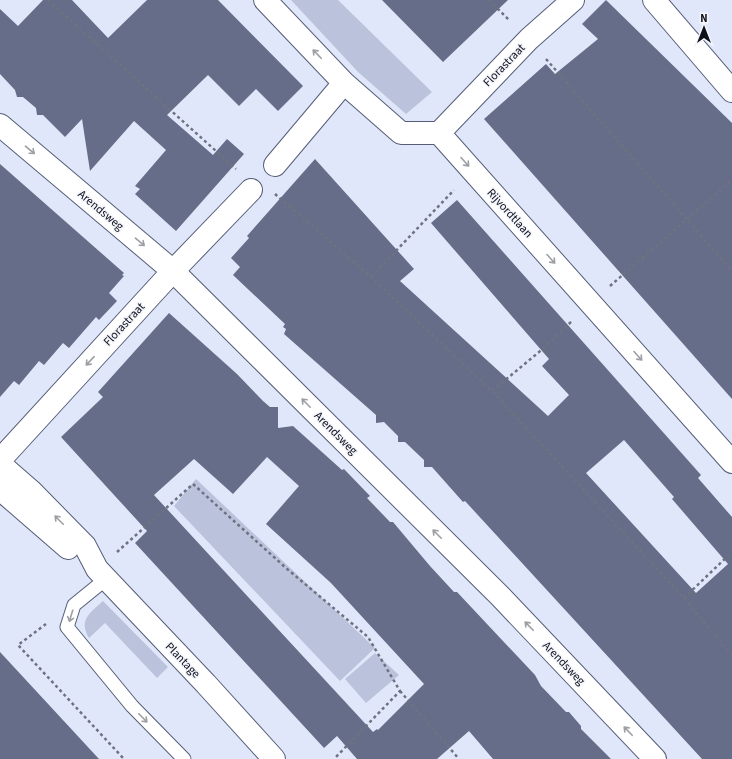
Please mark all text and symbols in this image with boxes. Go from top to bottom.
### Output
north arrow [684,8,724,48]
text: N [700,11,708,26]
street label: Florastraat [479,40,529,91]
one-way arrow [312,49,322,59]
one-way arrow [24,145,35,154]
one-way arrow [460,157,470,167]
street label: Rijvordtlaan [483,185,536,242]
street label: Arendsweg [74,186,127,235]
one-way arrow [135,238,145,247]
one-way arrow [547,254,556,265]
street label: Florastraat [100,299,149,350]
one-way arrow [633,351,642,362]
one-way arrow [86,356,95,366]
one-way arrow [301,398,311,407]
street label: Arendsweg [310,408,361,459]
one-way arrow [54,515,64,525]
one-way arrow [433,529,442,539]
one-way arrow [67,609,74,622]
one-way arrow [524,621,534,631]
street label: Arendsweg [538,638,589,689]
street label: Plantage [161,639,204,682]
one-way arrow [138,713,148,723]
one-way arrow [623,726,633,736]

